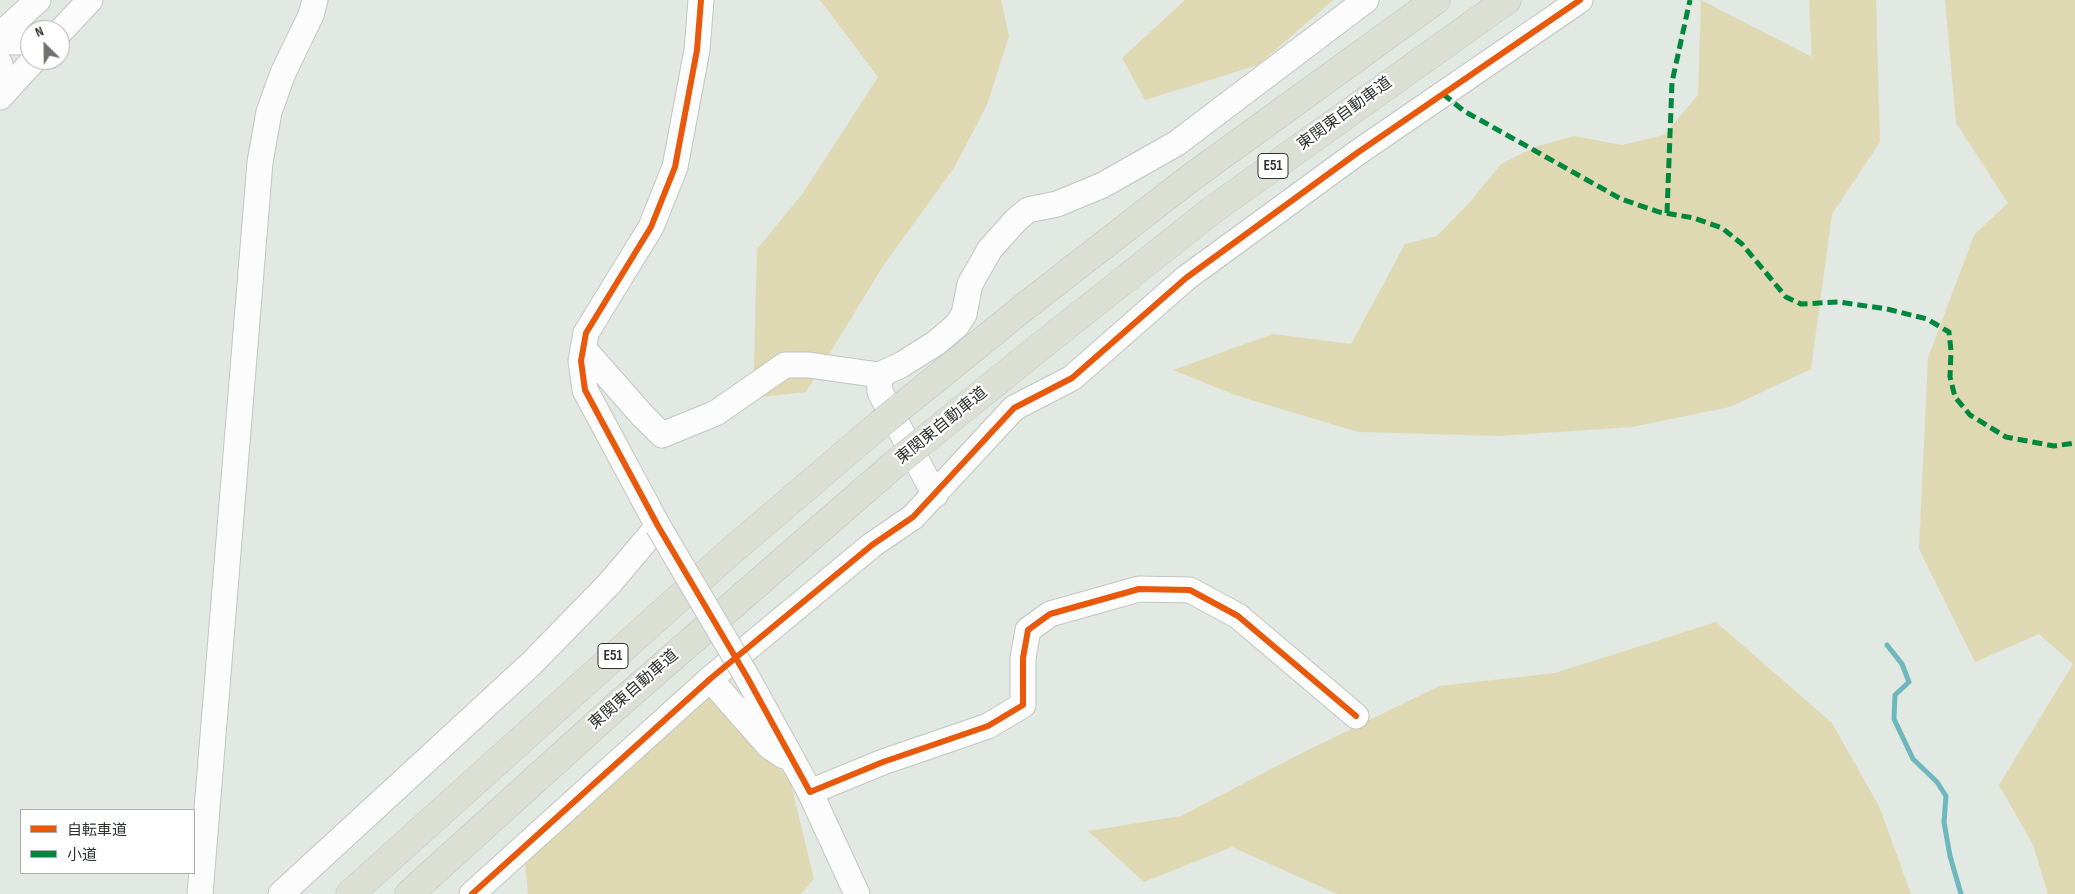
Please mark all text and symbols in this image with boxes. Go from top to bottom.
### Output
north arrow [20,20,70,70]
text: N [33,22,46,41]
street label: 東関東自動車道 [1294,73,1396,155]
road number: E51 [1258,154,1288,178]
street label: 東関東自動車道 [892,383,992,469]
road number: E51 [598,644,628,668]
street label: 東関東自動車道 [585,646,683,734]
legend [20,809,195,874]
text: 自転車道 [67,821,127,840]
text: 小道 [67,846,97,865]

